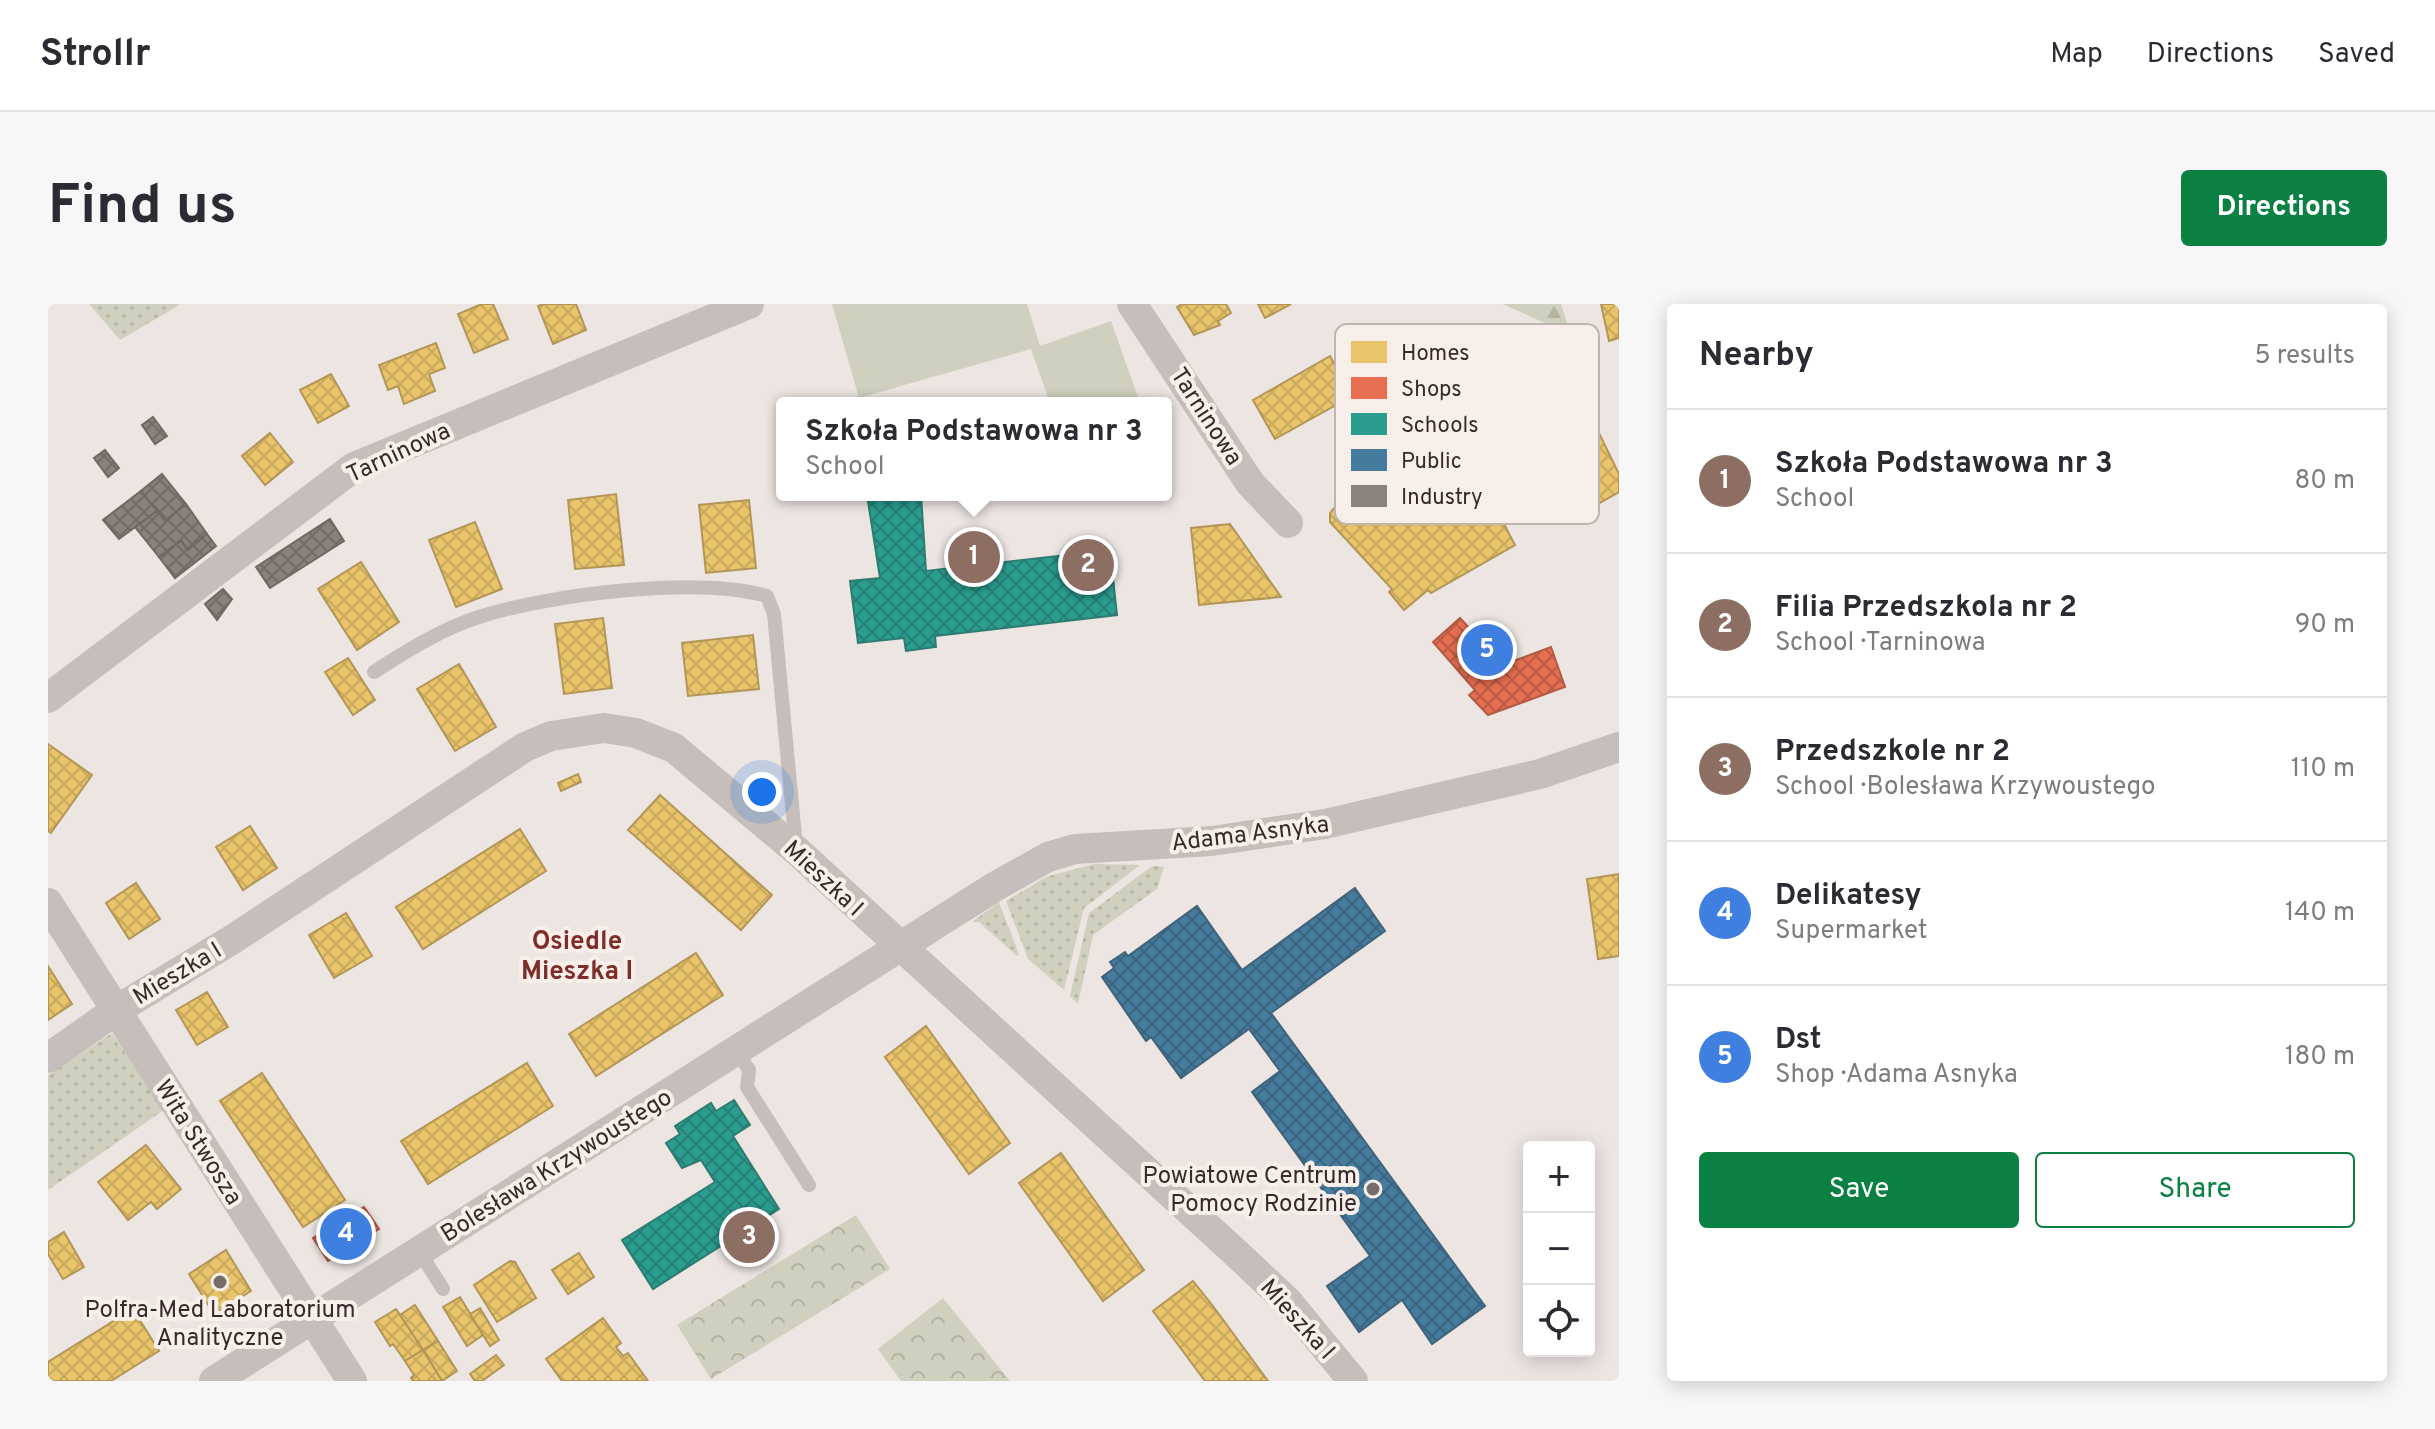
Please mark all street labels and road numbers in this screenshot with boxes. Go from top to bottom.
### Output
street label: Tarninowa [1163,362,1248,472]
street label: Tarninowa [342,417,455,491]
street label: Adama Asnyka [1170,810,1331,860]
street label: Mieszka I [776,835,869,924]
street label: Mieszka I [128,937,228,1013]
street label: Wita Stwosza [147,1075,248,1211]
street label: Bolesława Krzywoustego [436,1083,678,1250]
street label: Mieszka I [1252,1274,1341,1367]

